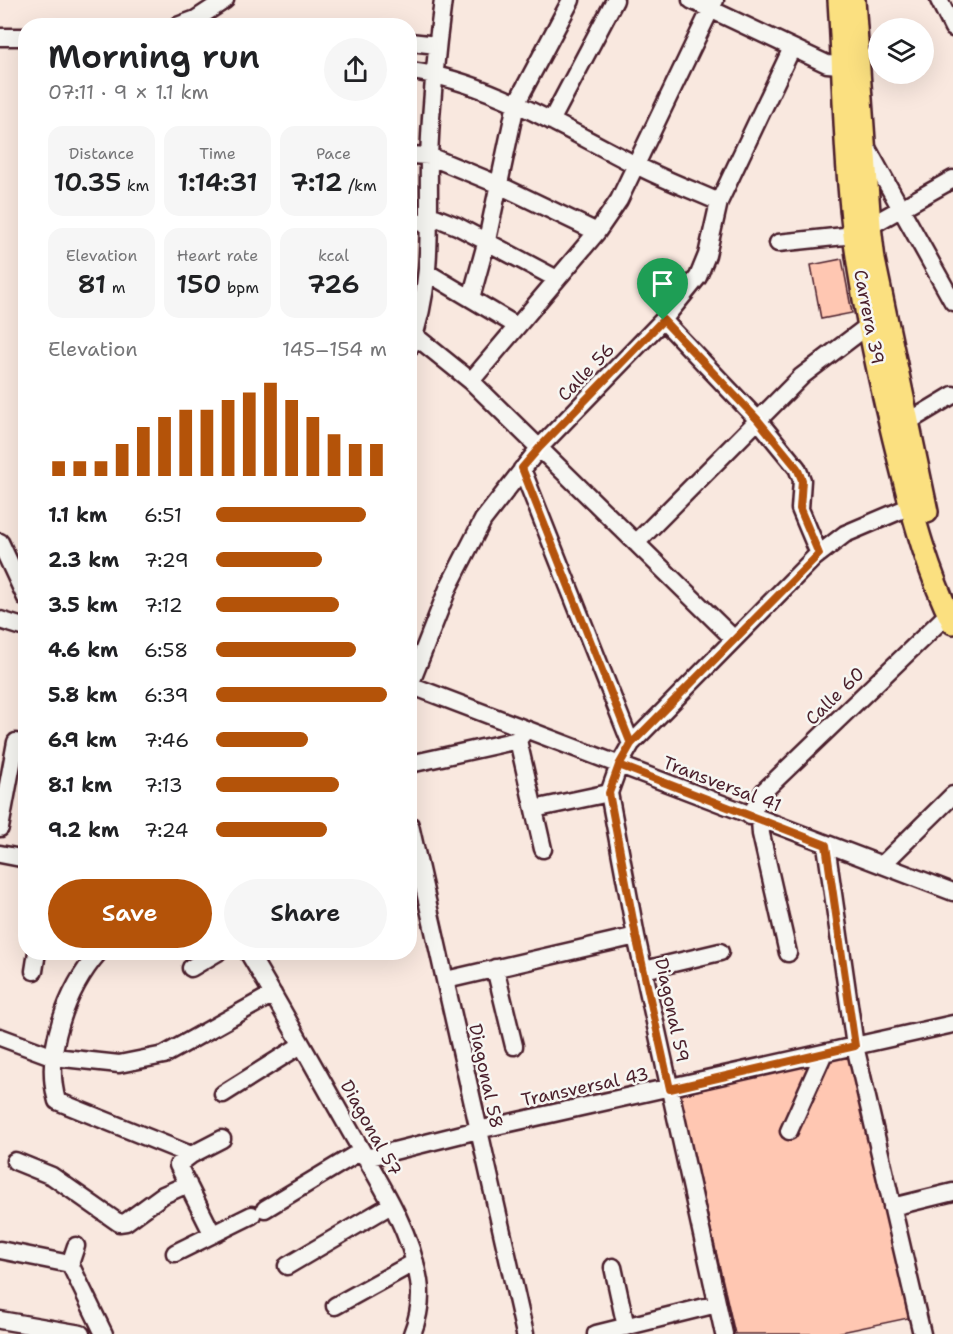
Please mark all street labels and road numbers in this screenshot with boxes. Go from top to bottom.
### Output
street label: Carrera 39 [848,268,890,366]
street label: Calle 56 [552,338,620,406]
street label: Calle 60 [800,662,870,730]
street label: Transversal 41 [659,750,785,818]
street label: Diagonal 59 [649,956,695,1064]
street label: Diagonal 58 [463,1021,509,1131]
street label: Transversal 43 [519,1062,651,1112]
street label: Diagonal 57 [335,1076,407,1180]

